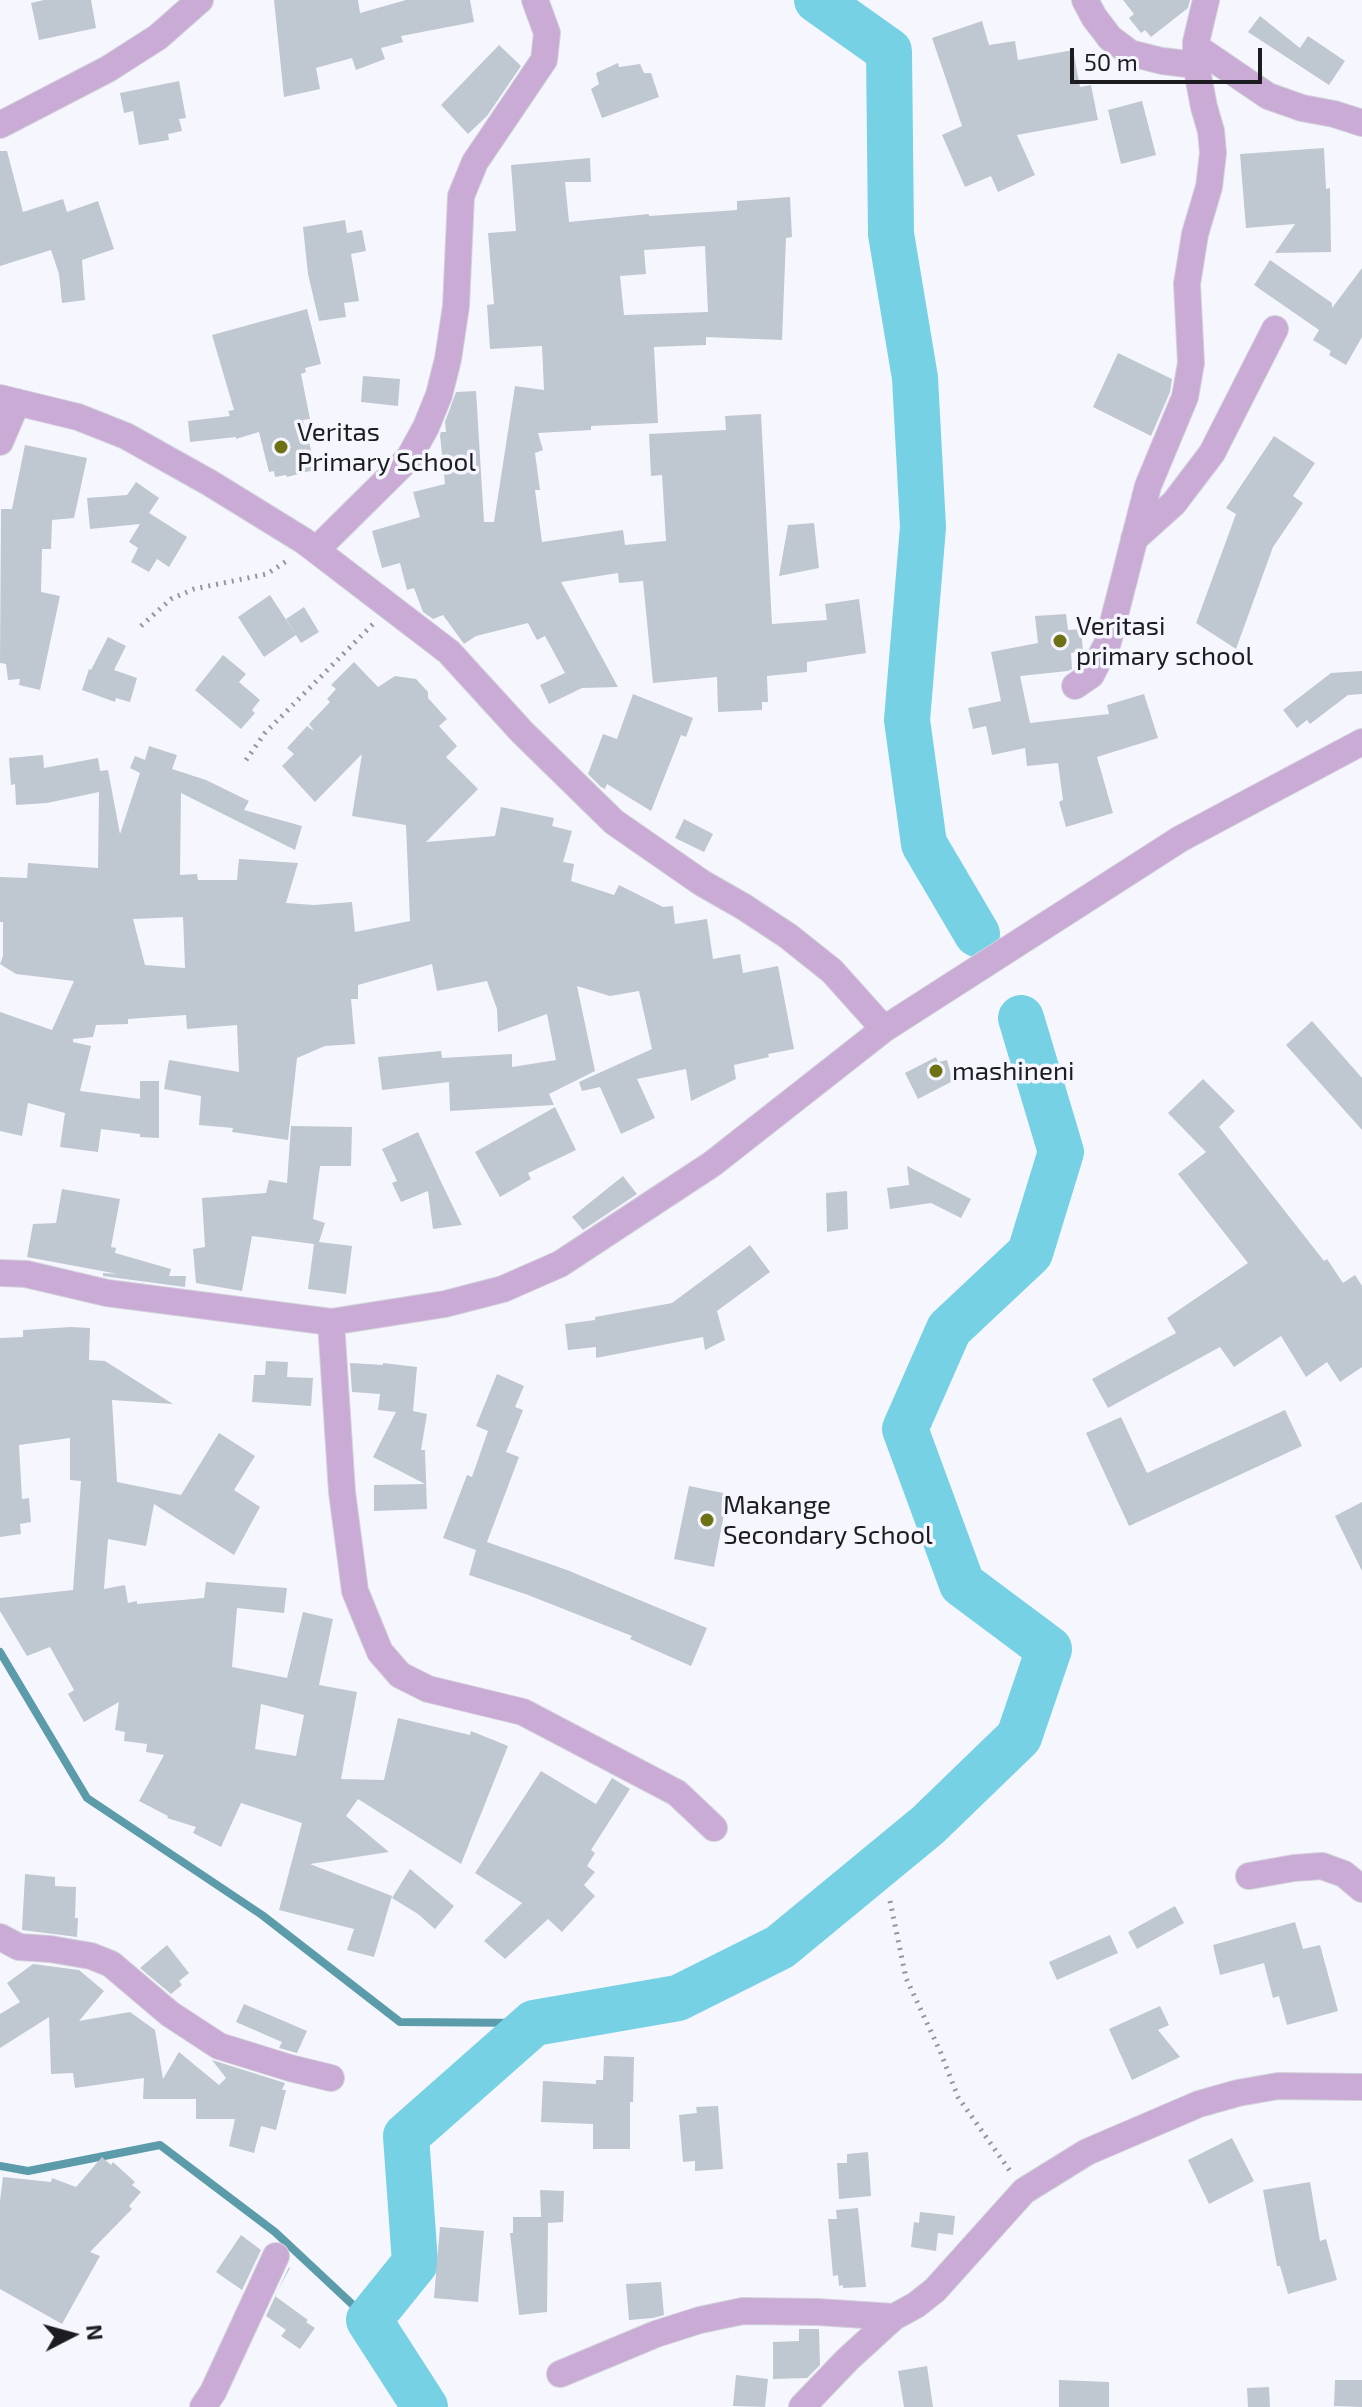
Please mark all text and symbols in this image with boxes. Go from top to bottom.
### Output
scale bar [1074,32,1266,82]
text: 50 m [1084,47,1138,76]
place label: Veritas Primary School [297,416,476,478]
marker: Veritas Primary School [272,438,290,456]
place label: Veritasi primary school [1076,610,1253,672]
marker: Veritasi primary school [1051,632,1069,650]
place label: mashineni [952,1055,1074,1087]
marker: mashineni [927,1062,945,1080]
place label: Makange Secondary School [723,1489,933,1550]
marker: Makange Secondary School [698,1511,716,1529]
north arrow [32,2295,112,2375]
text: N [82,2323,110,2342]

